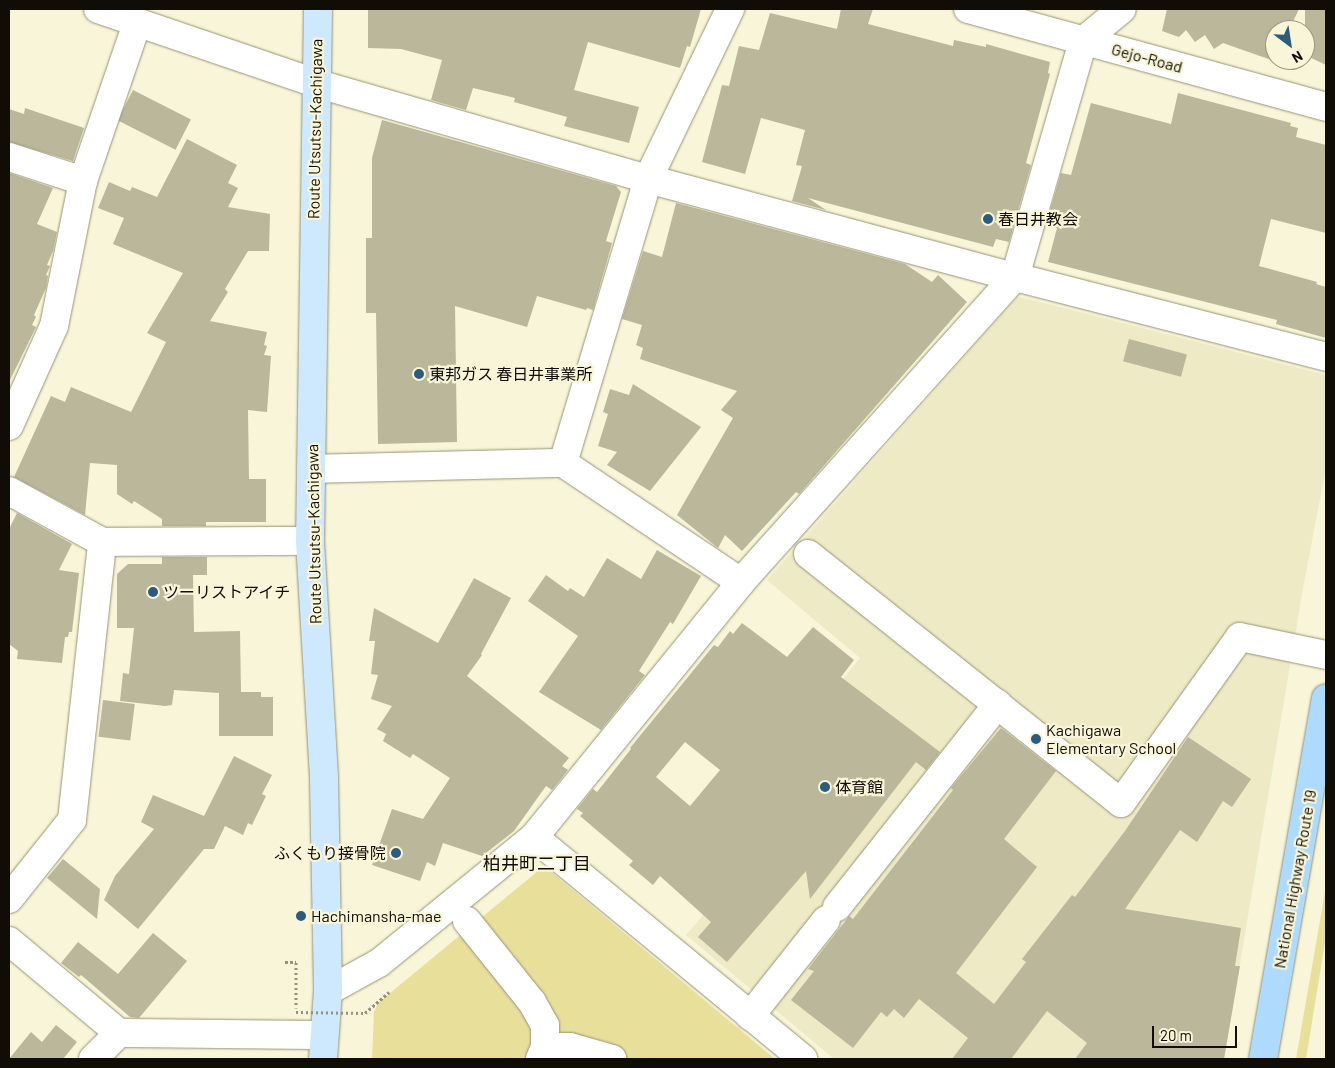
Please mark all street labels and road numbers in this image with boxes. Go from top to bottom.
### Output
street label: Route Utsutsu-Kachigawa [304,39,326,219]
street label: Gejo-Road [1109,39,1185,77]
street label: Route Utsutsu-Kachigawa [303,444,325,624]
street label: National Highway Route 19 [1270,788,1320,970]

